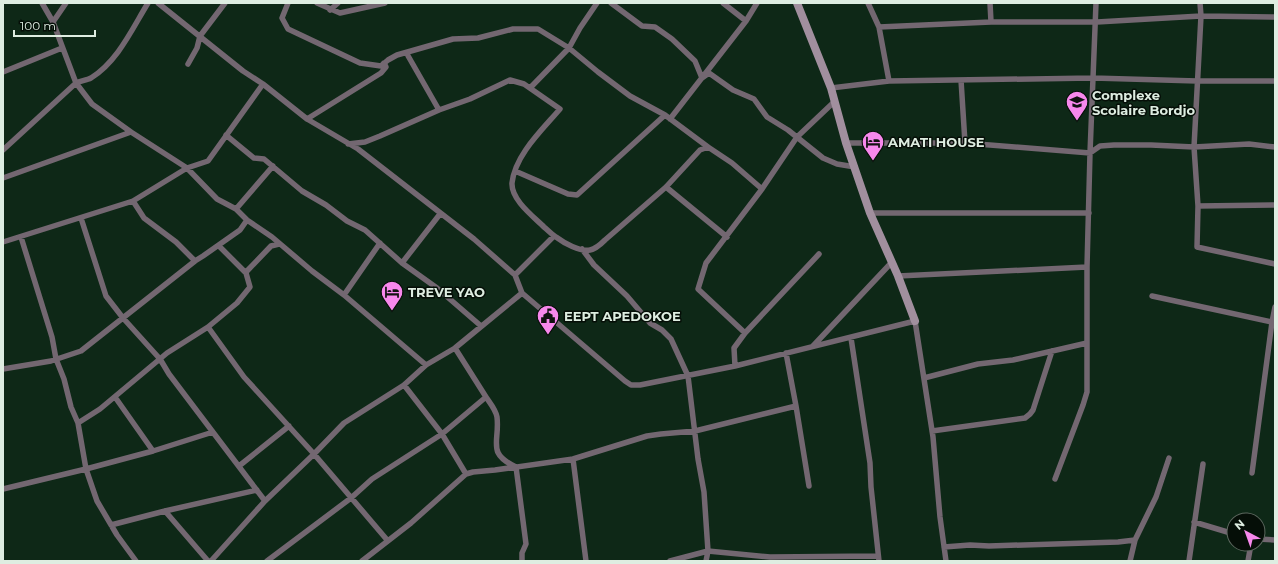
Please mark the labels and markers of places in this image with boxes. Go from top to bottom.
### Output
place label: Complexe Scolaire Bordjo [1092,87,1196,118]
school or university icon: Complexe Scolaire Bordjo [1064,89,1090,122]
hotel icon: AMATI HOUSE [860,129,886,162]
place label: AMATI HOUSE [887,134,985,150]
hotel icon: TREVE YAO [379,279,405,312]
place label: TREVE YAO [408,284,485,300]
public building icon: EEPT APEDOKOE [535,303,561,336]
place label: EEPT APEDOKOE [564,308,681,324]

